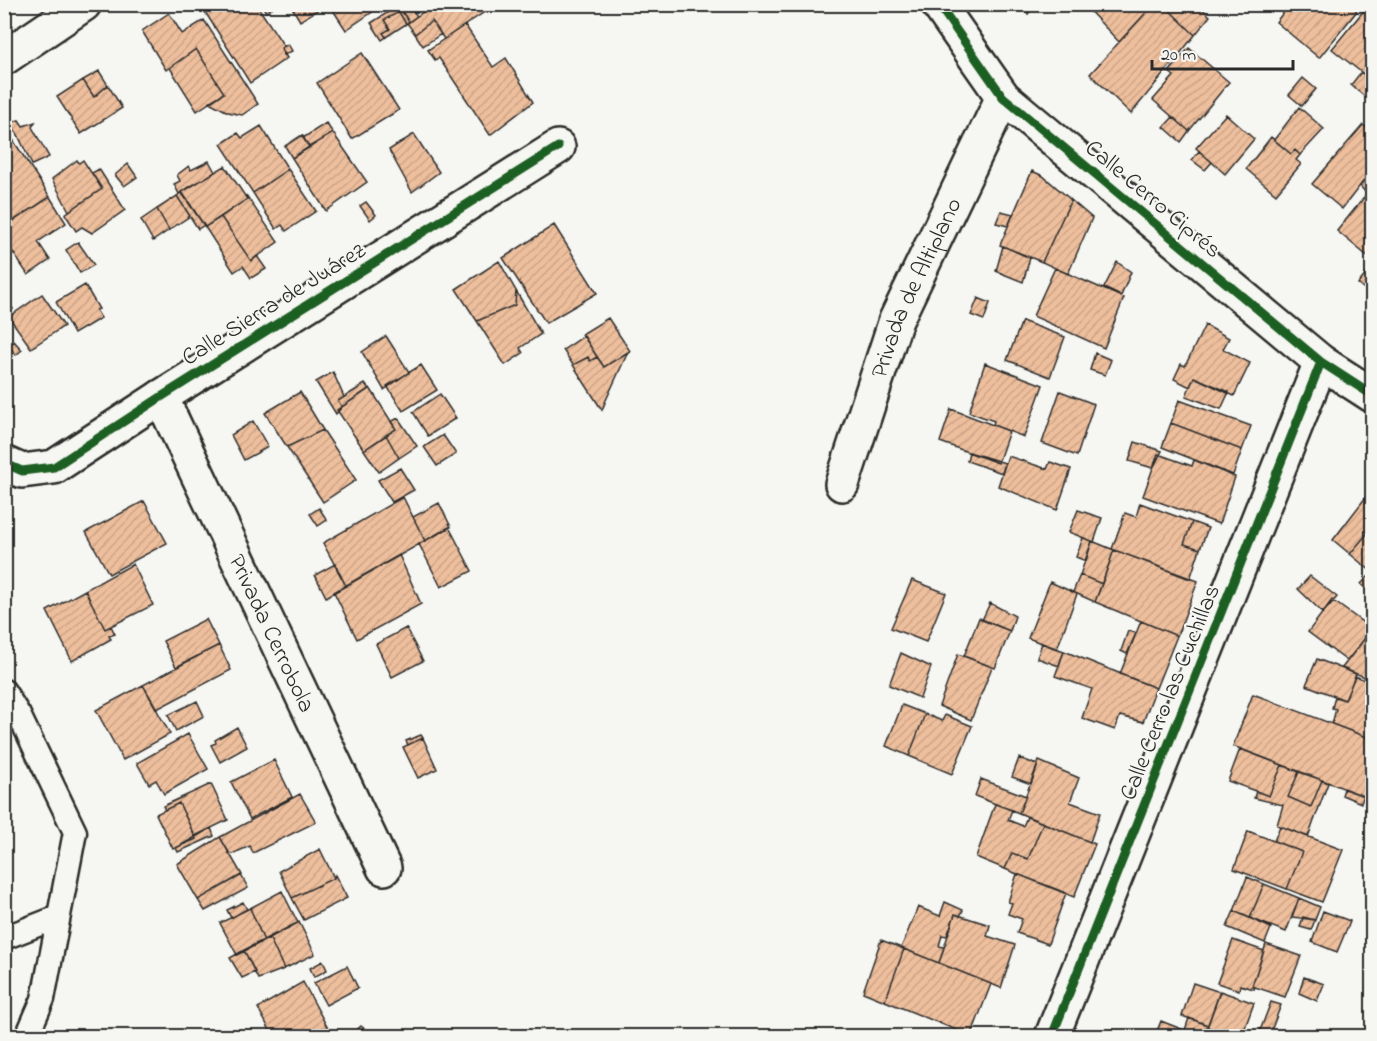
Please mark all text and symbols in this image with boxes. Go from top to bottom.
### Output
scale bar [1152,33,1293,71]
text: 20 m [1161,43,1196,69]
street label: Calle Cerro Ciprés [1076,132,1228,268]
street label: Privada de Altiplano [863,192,972,383]
street label: Calle Sierra de Juárez [175,234,374,376]
street label: Privada Cerrobola [218,549,323,719]
street label: Calle Cerro las Cuchillas [1112,580,1231,806]

